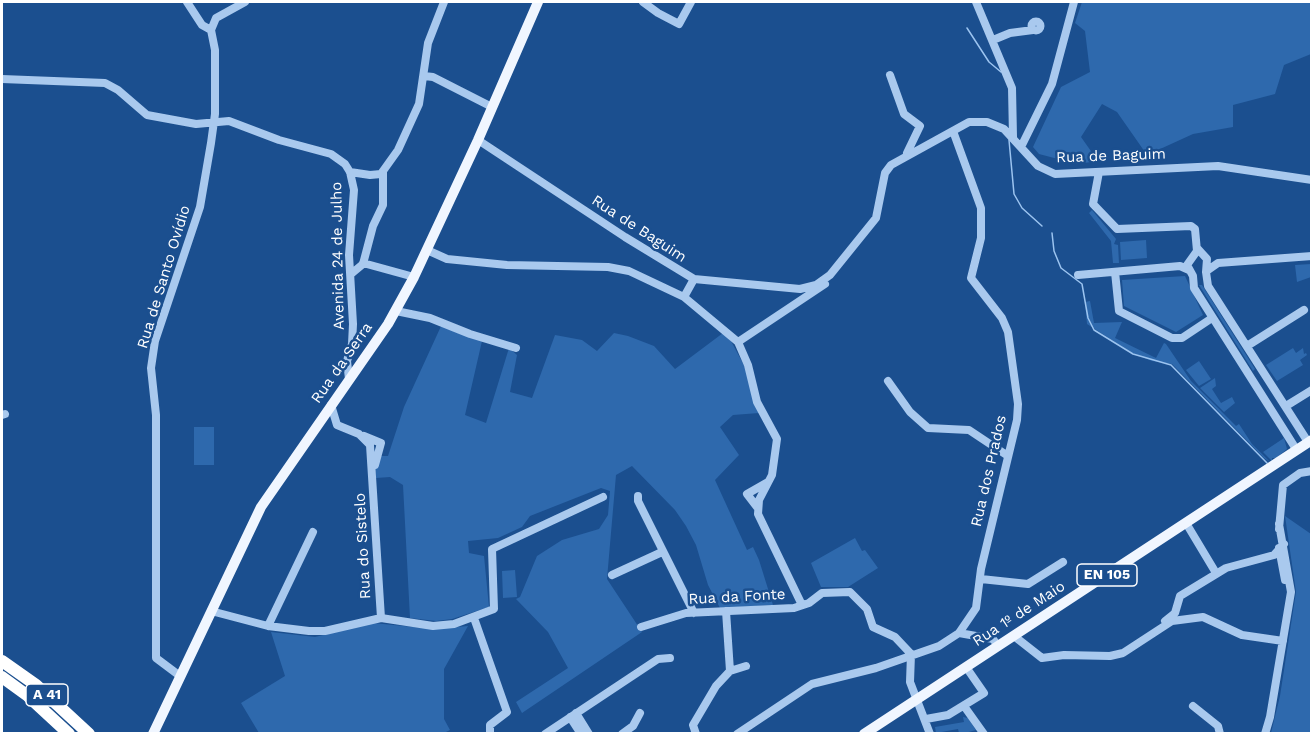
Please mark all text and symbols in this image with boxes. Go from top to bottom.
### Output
street label: Rua de Baguim [1056,145,1166,167]
street label: Avenida 24 de Julho [328,182,348,330]
street label: Rua de Baguim [588,192,690,266]
street label: Rua de Santo Ovídio [134,203,194,351]
street label: Rua da Serra [308,319,376,407]
street label: Rua dos Prados [967,413,1011,529]
street label: Rua do Sistelo [351,493,375,599]
road number: EN 105 [1077,564,1137,586]
street label: Rua 1º de Maio [969,577,1069,651]
street label: Rua da Fonte [688,585,786,609]
road number: A 41 [26,684,68,706]

